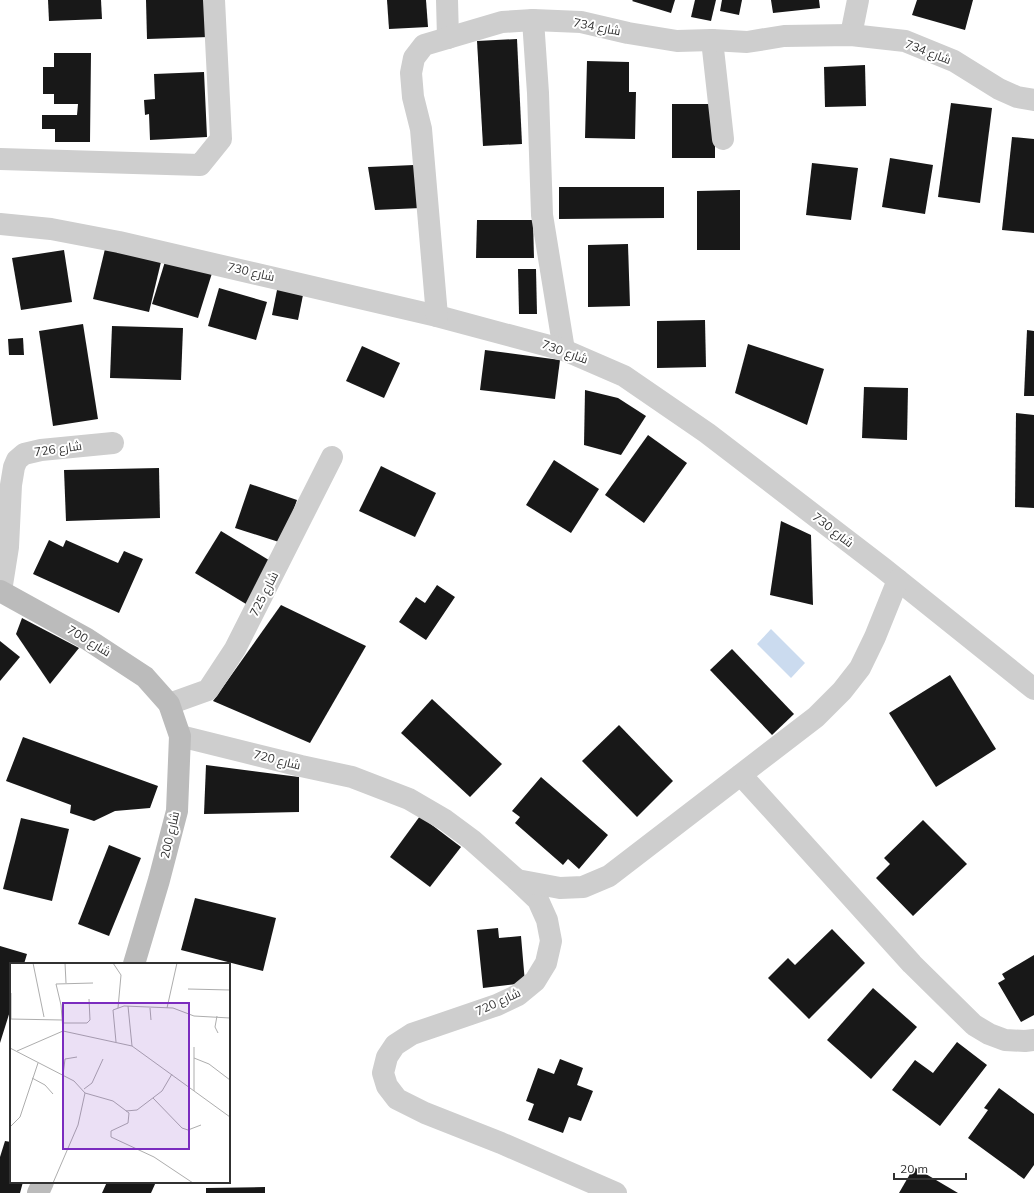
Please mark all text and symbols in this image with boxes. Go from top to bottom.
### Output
street label: شارع 734 [572,15,622,39]
street label: شارع 734 [903,36,953,68]
street label: شارع 730 [226,259,276,285]
street label: شارع 730 [540,336,590,368]
street label: شارع 726 [33,438,83,460]
street label: شارع 730 [809,509,857,551]
street label: شارع 725 [246,569,282,619]
street label: شارع 700 [64,622,114,660]
street label: شارع 720 [252,746,302,774]
street label: شارع 200 [157,810,183,860]
inset map [10,963,230,1183]
street label: شارع 720 [473,985,523,1019]
scale bar [894,1155,966,1181]
text: 20 m [900,1161,928,1176]

